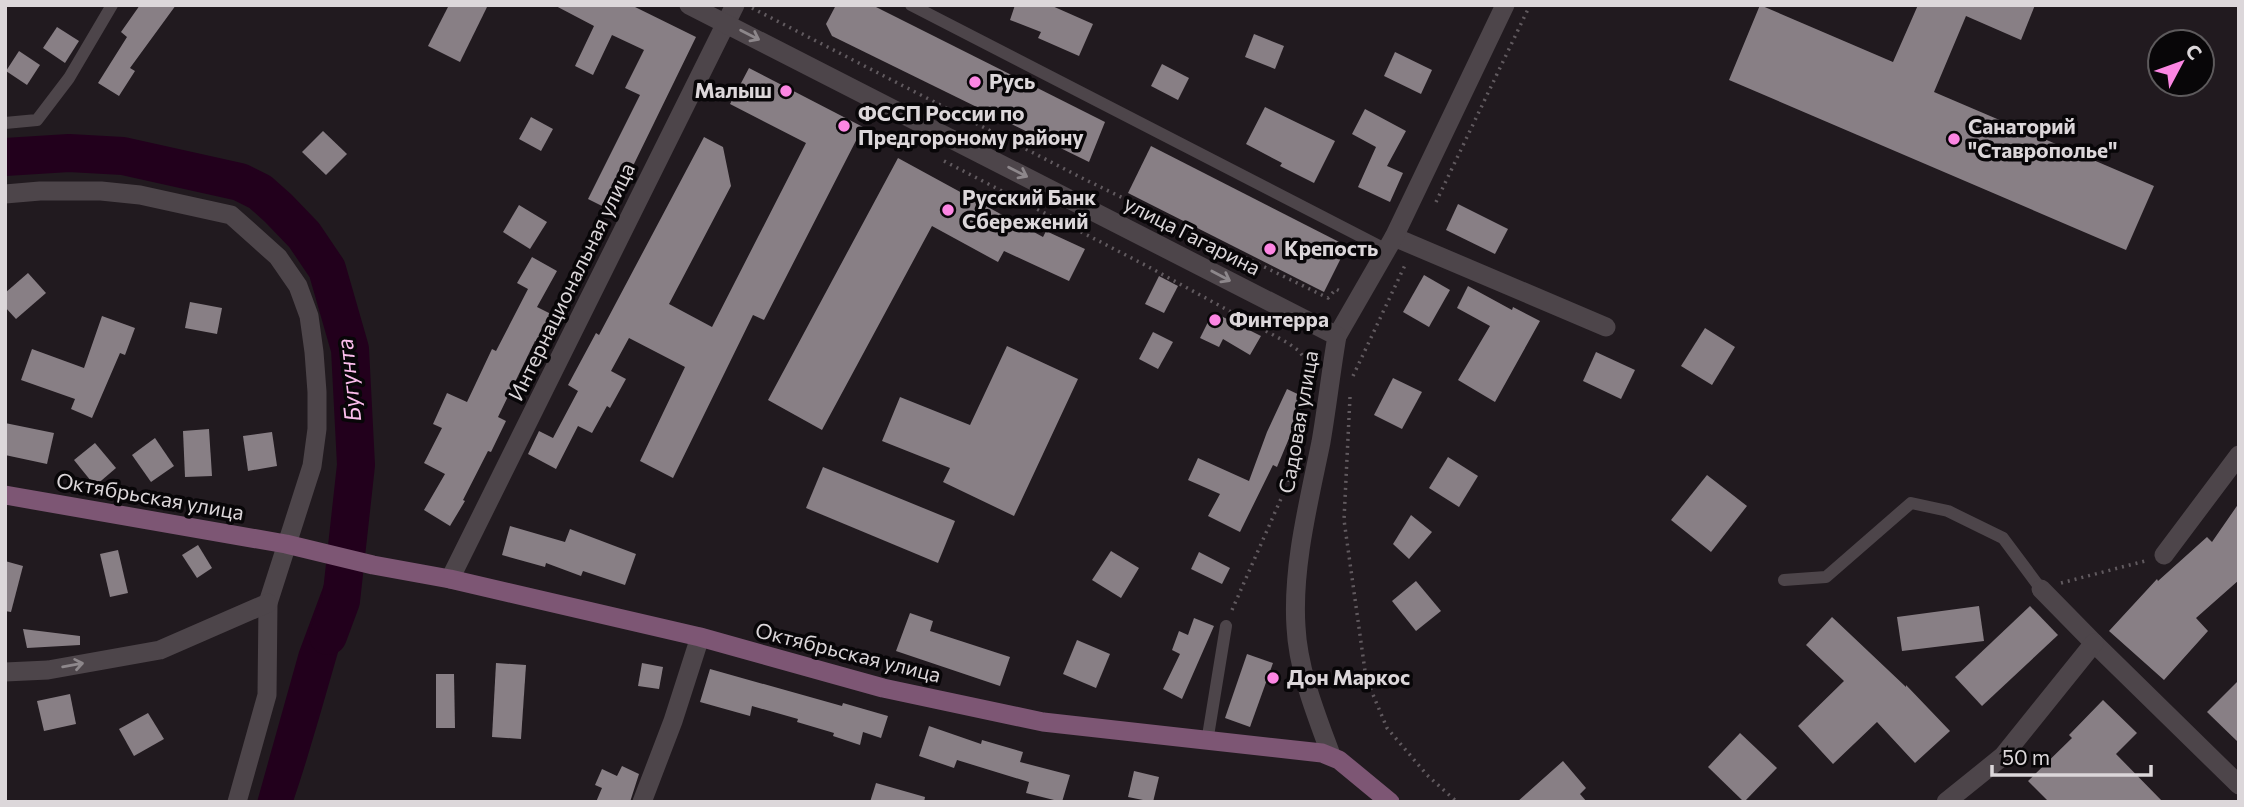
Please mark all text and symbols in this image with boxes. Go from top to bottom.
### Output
north arrow [2146,28,2216,98]
one-way arrow [739,29,760,43]
text: С [2181,39,2207,64]
place label: Русь [989,68,1035,93]
marker: Русь [967,74,983,90]
place label: Малыш [694,77,772,102]
marker: Малыш [778,83,794,99]
place label: ФССП России по Предгороному району [858,100,1084,149]
place label: Санаторий "Ставрополье" [1968,113,2117,162]
marker: ФССП России по Предгороному району [836,118,852,134]
marker: Санаторий "Ставрополье" [1946,131,1962,147]
street label: Интернациональная улица [502,158,639,404]
one-way arrow [1007,166,1028,180]
place label: Русский Банк Сбережений [962,184,1096,233]
street label: улица Гагарина [1120,190,1265,280]
marker: Русский Банк Сбережений [940,202,956,218]
place label: Крепость [1284,235,1378,260]
marker: Крепость [1262,241,1278,257]
one-way arrow [1210,269,1231,283]
place label: Финтерра [1229,306,1329,331]
marker: Финтерра [1207,312,1223,328]
water label: Бугунта [330,337,366,423]
street label: Садовая улица [1273,348,1322,495]
street label: Октябрьская улица [54,467,246,524]
street label: Октябрьская улица [753,616,944,687]
one-way arrow [61,658,84,672]
place label: Дон Маркос [1287,664,1410,689]
marker: Дон Маркос [1265,670,1281,686]
scale bar [1992,734,2151,778]
text: 50 m [2002,744,2050,769]

